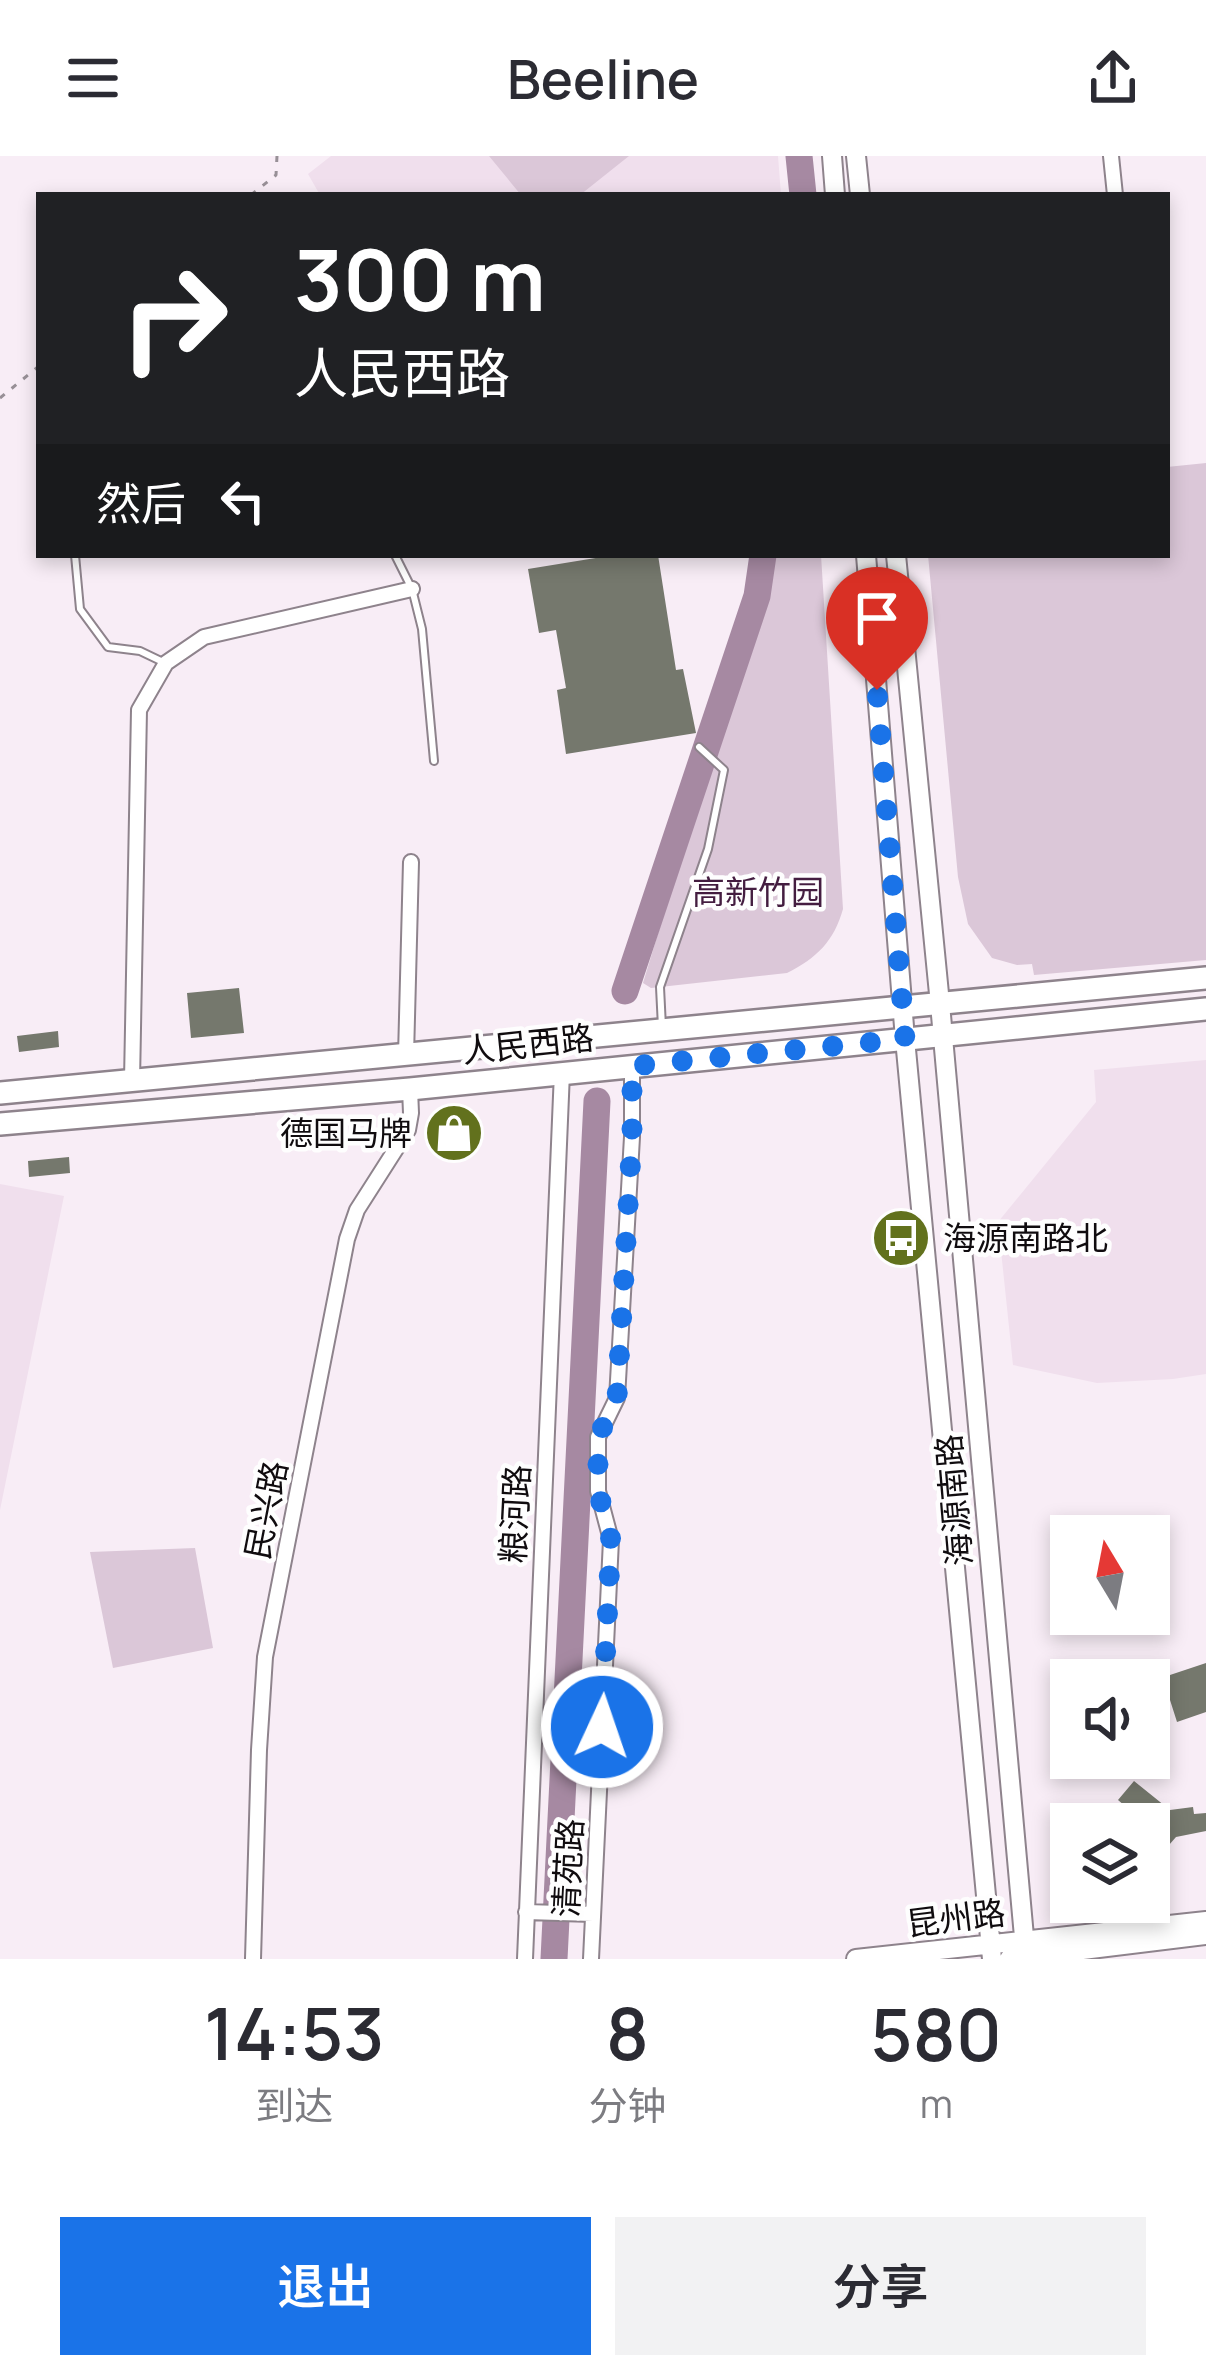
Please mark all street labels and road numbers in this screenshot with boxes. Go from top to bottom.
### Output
street label: 人民西路 [460,1014,596,1073]
street label: 海源南路 [925,1432,982,1568]
street label: 民兴路 [234,1457,297,1563]
street label: 粮河路 [489,1463,540,1565]
street label: 清苑路 [542,1817,593,1919]
street label: 昆州路 [904,1889,1008,1946]

